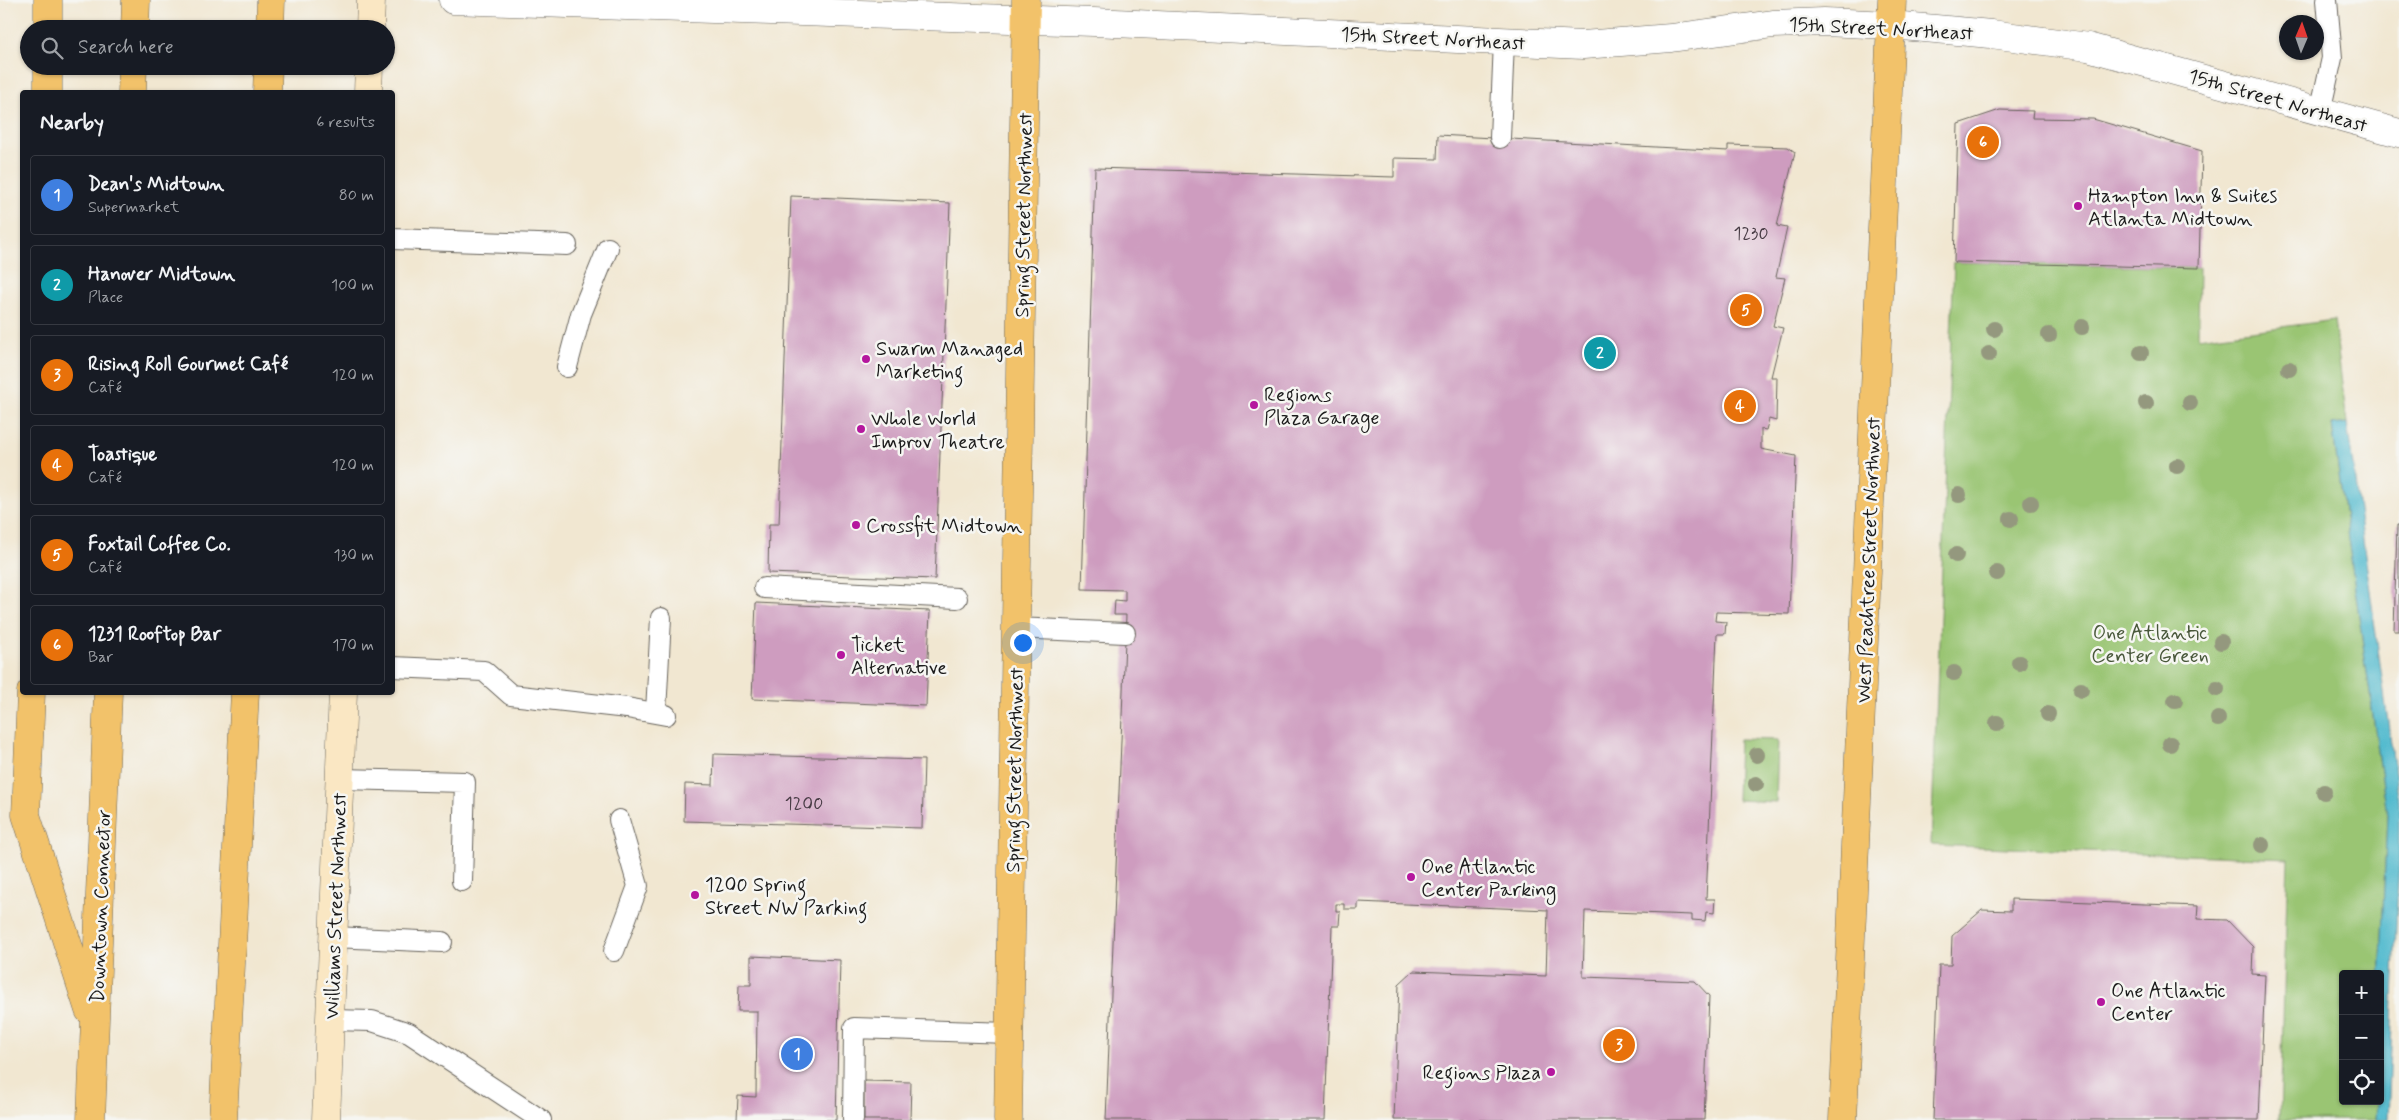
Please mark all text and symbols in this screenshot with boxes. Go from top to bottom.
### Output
street label: 15th Street Northeast [1788,11,1974,48]
north arrow [2279,15,2324,60]
search box [20,20,395,75]
street label: 15th Street Northeast [1340,21,1526,58]
icon: search [38,34,66,62]
text: Search here [78,35,174,60]
street label: 15th Street Northeast [2185,63,2370,140]
text: Nearby [40,109,104,137]
text: 6 results [316,112,375,133]
street label: Spring Street Northwest [1009,112,1042,318]
pin: 6 [1967,123,1999,161]
text: Dean's Midtown [88,172,224,197]
place label: Hampton Inn & Suites Atlanta Midtown [2088,183,2278,233]
text: 1 [53,185,61,206]
text: 80 m [339,185,374,206]
text: Supermarket [88,197,179,218]
marker: Hampton Inn & Suites Atlanta Midtown [2072,200,2084,212]
house number: 1230 [1734,222,1768,246]
text: Hanover Midtown [88,262,235,287]
text: 2 [53,275,61,296]
text: 100 m [331,275,374,296]
text: Place [88,287,123,308]
pin: 5 [1730,291,1762,329]
pin: 2 [1584,334,1616,372]
place label: Swarm Managed Marketing [876,336,1023,388]
text: Rising Roll Gourmet Café [88,352,288,377]
marker: Swarm Managed Marketing [860,353,872,365]
text: 3 [53,365,61,386]
text: 120 m [332,365,374,386]
text: Café [88,377,122,398]
place label: Regions Plaza Garage [1264,382,1380,433]
pin: 4 [1724,387,1756,425]
marker: Regions Plaza Garage [1248,399,1260,411]
place label: Whole World Improv Theatre [871,406,1005,456]
street label: West Peachtree Street Northwest [1851,416,1888,704]
marker: Whole World Improv Theatre [855,423,867,435]
text: Toastique [88,442,157,467]
text: 4 [52,455,62,476]
text: 120 m [332,455,374,476]
text: Café [88,467,122,488]
place label: Crossfit Midtown [866,513,1022,540]
marker: Crossfit Midtown [850,519,862,531]
text: Foxtail Coffee Co. [88,532,231,557]
text: 5 [52,545,62,566]
text: 130 m [333,545,374,566]
text: Café [88,557,122,578]
park label: One Atlantic Center Green [2091,620,2209,670]
text: 1231 Rooftop Bar [88,622,221,647]
your location [1010,630,1036,656]
place label: Ticket Alternative [851,632,947,682]
text: 6 [53,635,61,656]
text: 170 m [332,635,374,656]
text: Bar [88,647,113,668]
marker: Ticket Alternative [835,649,847,661]
street label: Spring Street Northwest [1000,667,1033,873]
street label: Williams Street Northwest [319,792,354,1020]
house number: 1200 [785,792,823,816]
street label: Downtown Connector [85,809,118,1003]
place label: One Atlantic Center Parking [1421,854,1556,905]
marker: One Atlantic Center Parking [1405,871,1417,883]
place label: 1200 Spring Street NW Parking [705,872,867,924]
marker: 1200 Spring Street NW Parking [689,889,701,901]
map controls [2339,970,2384,1105]
button: + [2339,970,2384,1015]
place label: One Atlantic Center [2111,978,2225,1028]
marker: One Atlantic Center [2095,996,2107,1008]
button: − [2339,1015,2384,1060]
pin: 3 [1603,1026,1635,1064]
pin: 1 [781,1035,813,1073]
place label: Regions Plaza [1422,1060,1541,1089]
button: locate [2339,1060,2384,1105]
marker: Regions Plaza [1545,1066,1557,1078]

